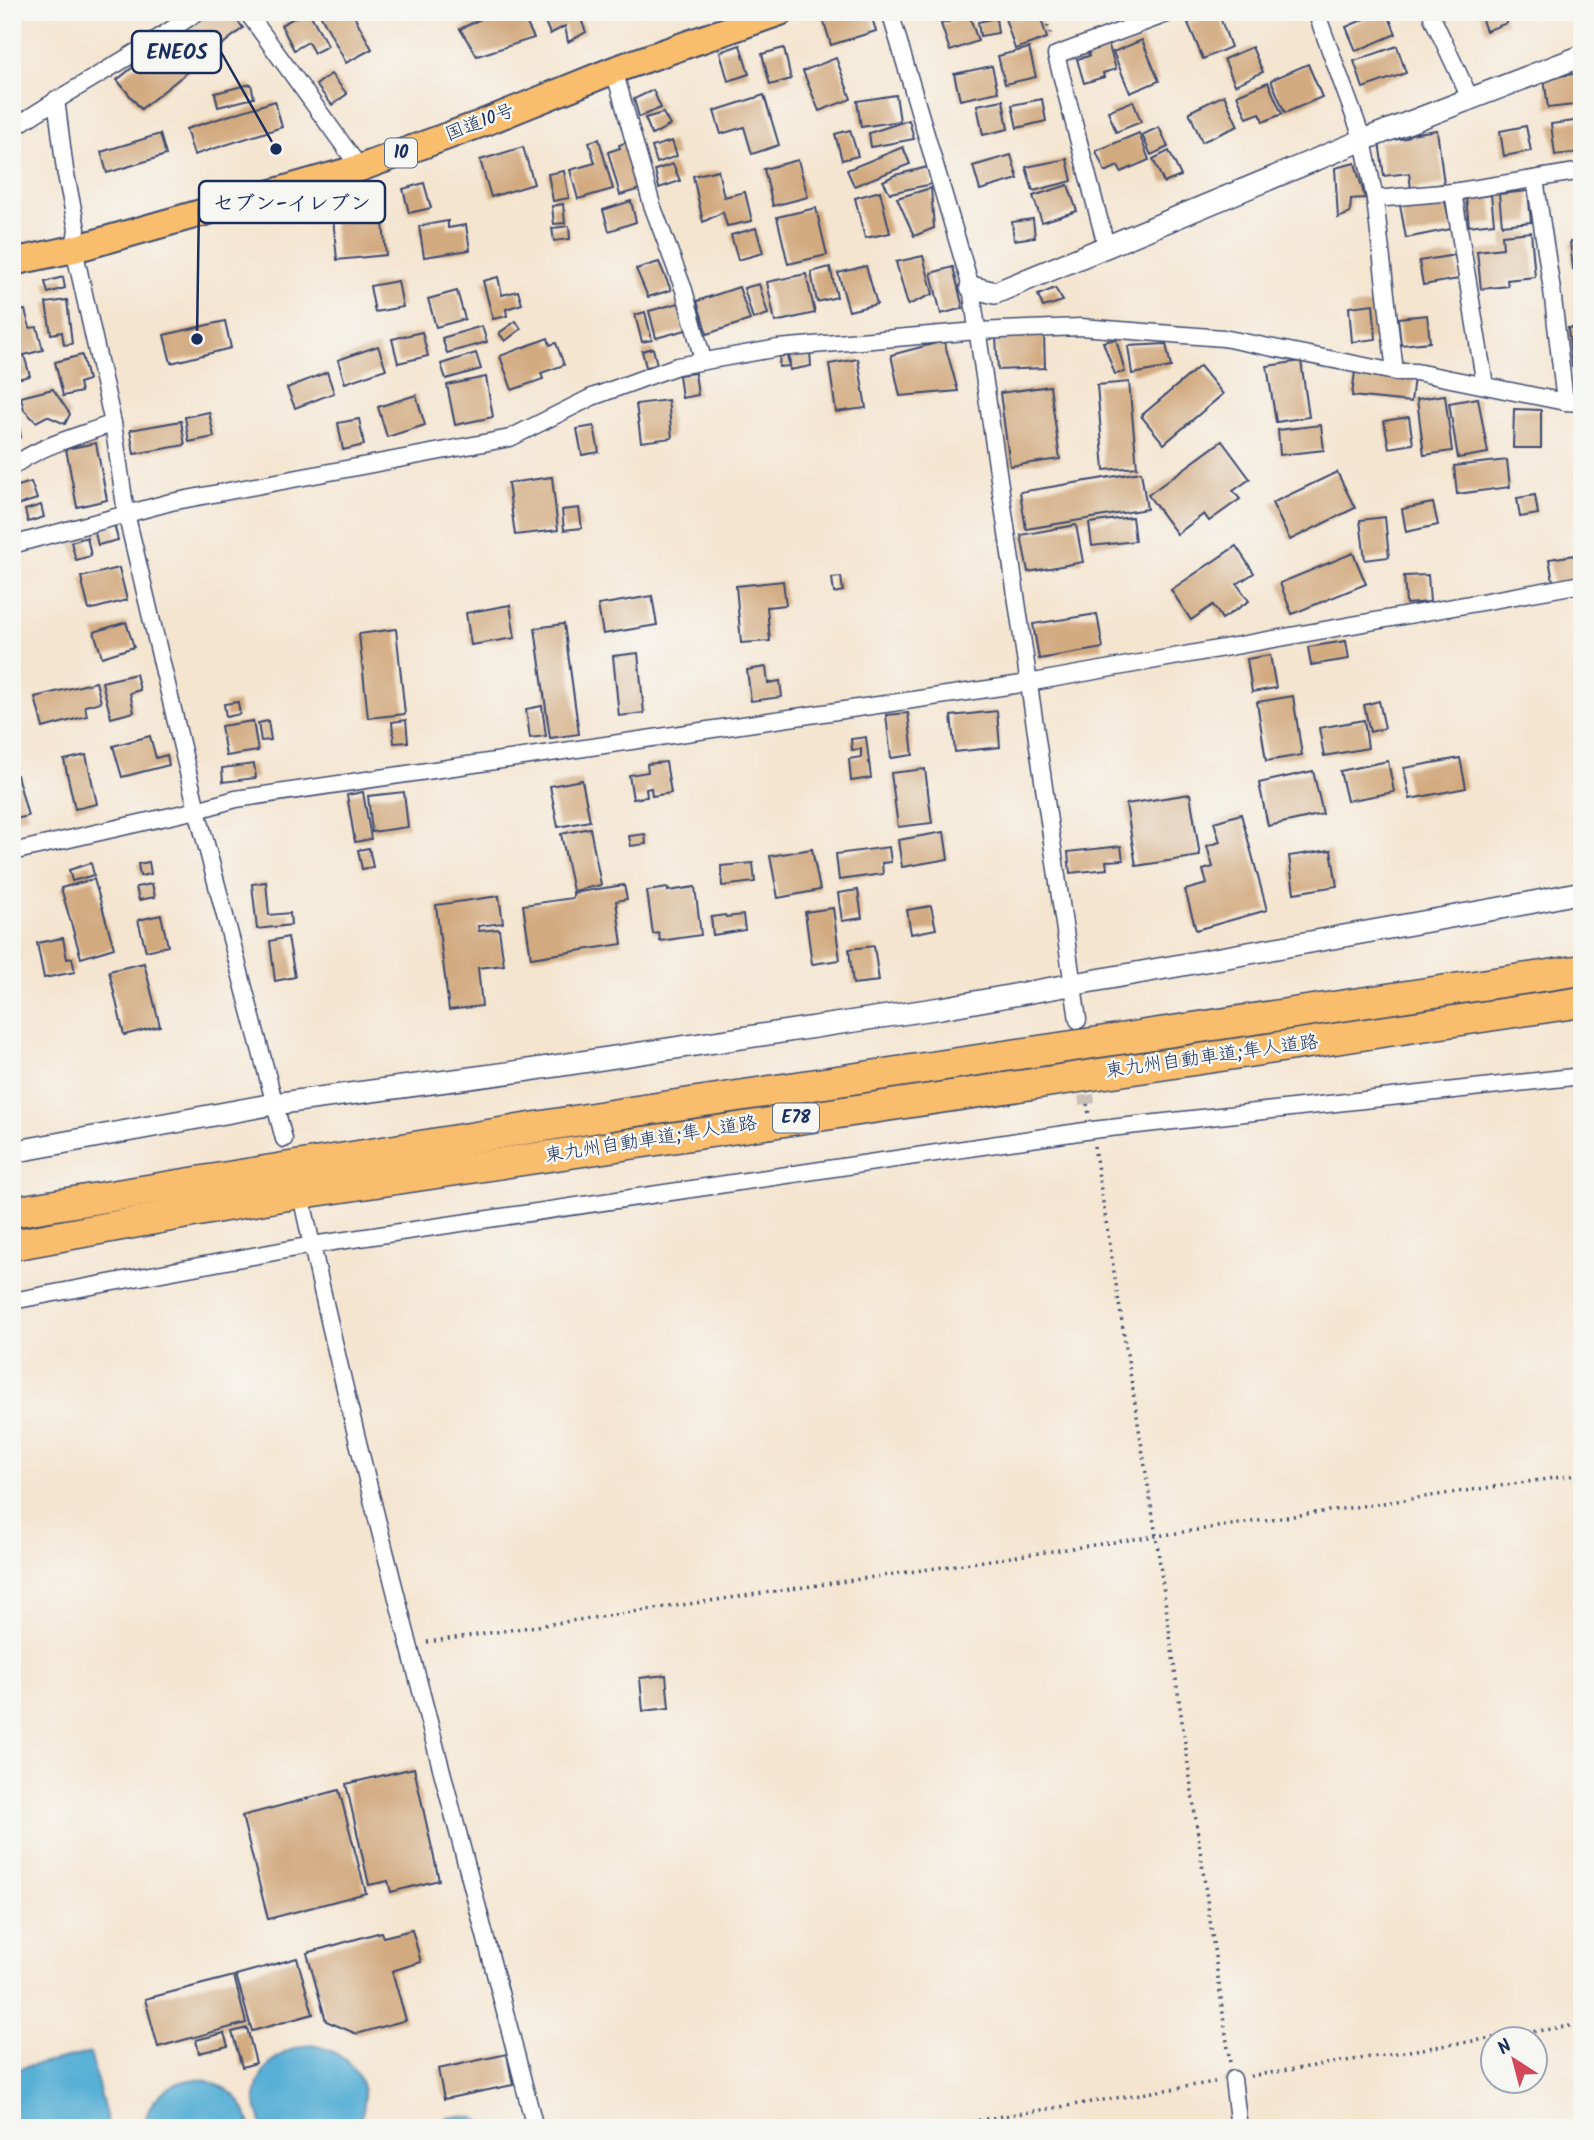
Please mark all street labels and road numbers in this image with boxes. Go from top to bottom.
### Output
street label: 国道10号 [441,96,519,150]
road number: 10 [385,138,417,168]
street label: 東九州自動車道;隼人道路 [1104,1027,1320,1087]
road number: E78 [773,1104,819,1133]
street label: 東九州自動車道;隼人道路 [543,1108,759,1172]

